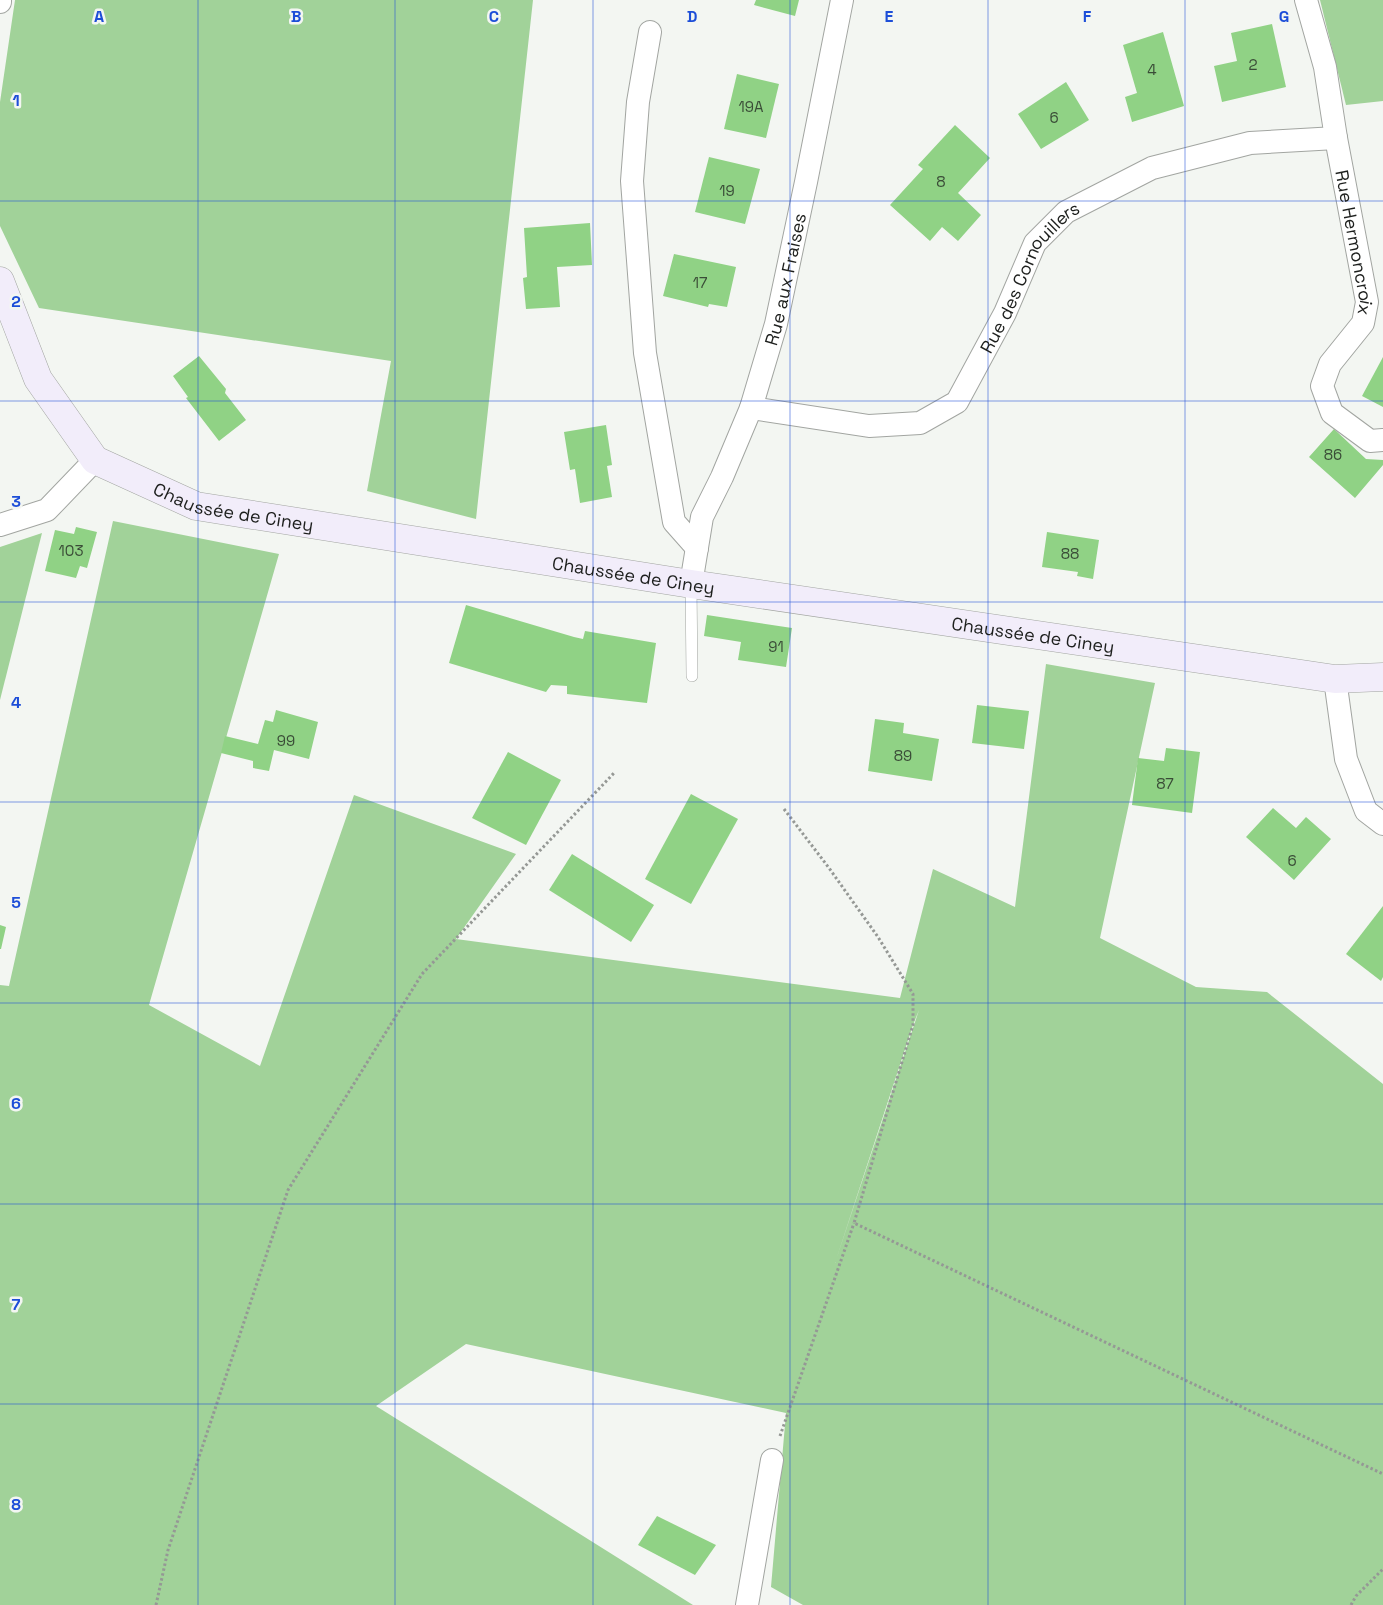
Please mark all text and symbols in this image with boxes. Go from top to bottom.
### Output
text: A [94,6,104,27]
text: B [291,6,301,27]
text: C [489,6,499,27]
text: D [687,6,697,27]
text: E [885,6,894,27]
text: F [1083,6,1092,27]
text: G [1279,6,1289,27]
house number: 2 [1248,55,1258,74]
house number: 4 [1147,60,1157,79]
text: 1 [12,90,20,111]
house number: 19A [739,97,764,116]
house number: 6 [1049,108,1059,127]
street label: Rue Hermoncroix [1331,168,1379,318]
house number: 8 [936,172,946,191]
house number: 19 [719,181,735,200]
street label: Rue des Cornouillers [974,196,1083,357]
street label: Rue aux Fraises [759,211,811,348]
house number: 17 [693,273,707,292]
text: 2 [11,291,21,312]
house number: 86 [1324,445,1342,464]
street label: Chaussée de Ciney [150,477,315,536]
text: 3 [11,491,21,512]
house number: 103 [59,541,83,560]
house number: 88 [1061,544,1079,563]
street label: Chaussée de Ciney [551,551,716,599]
street label: Chaussée de Ciney [950,611,1116,658]
house number: 91 [768,637,784,656]
text: 4 [11,692,21,713]
house number: 99 [277,731,295,750]
house number: 89 [894,746,912,765]
house number: 87 [1156,774,1174,793]
house number: 6 [1287,851,1297,870]
text: 5 [11,892,21,913]
text: 6 [11,1093,21,1114]
text: 7 [12,1294,21,1315]
text: 8 [11,1494,21,1515]

